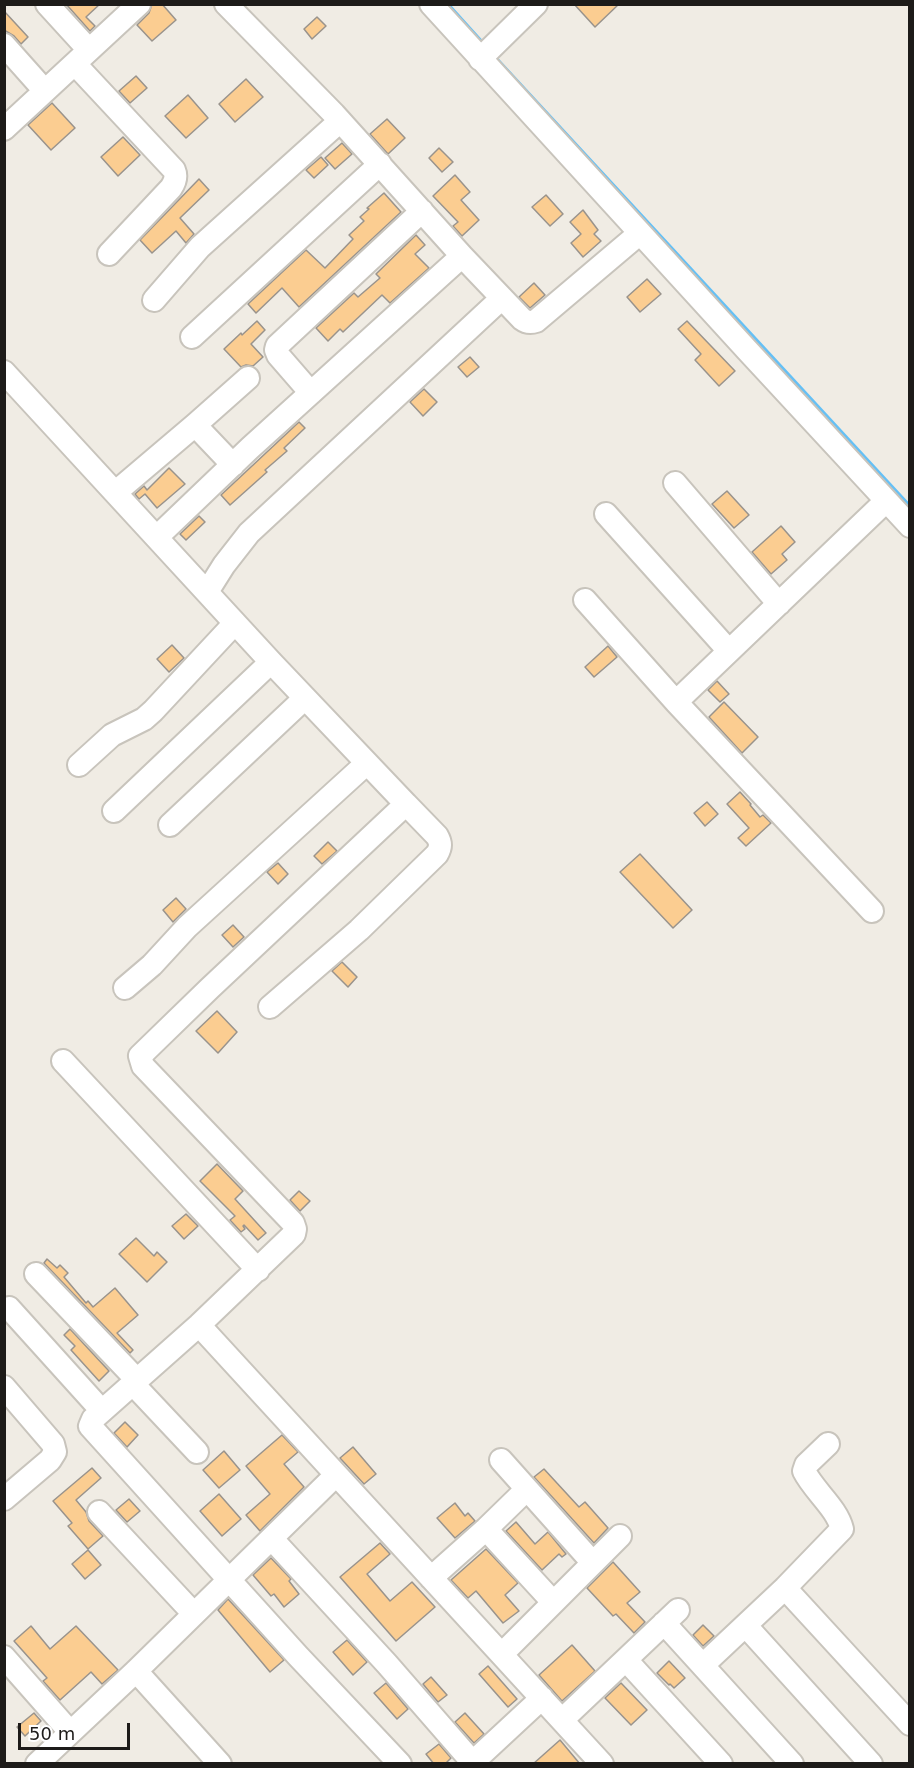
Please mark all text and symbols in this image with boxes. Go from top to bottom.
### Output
scale bar [21,1711,134,1749]
text: 50 m [29,1723,75,1744]

